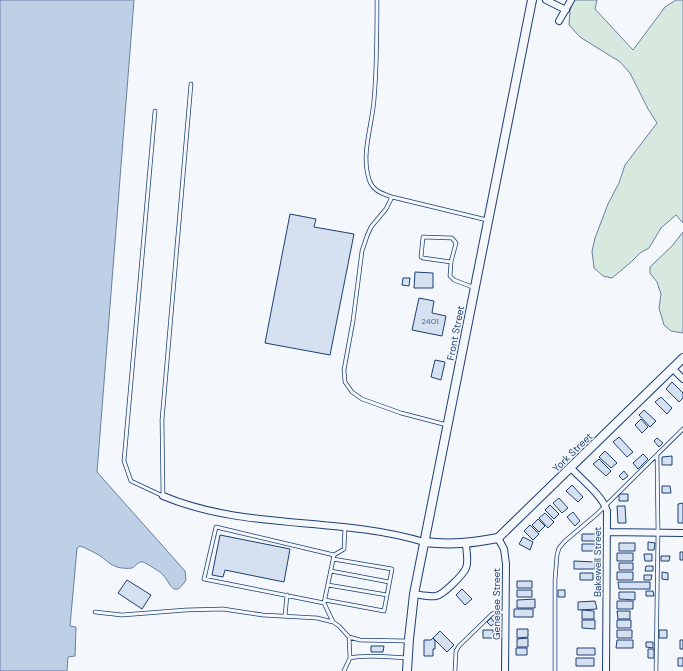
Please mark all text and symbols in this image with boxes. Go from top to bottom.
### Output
street label: Front Street [444,305,467,362]
house number: 2401 [421,316,439,326]
street label: York Street [550,430,595,475]
street label: Bakewell Street [591,527,604,597]
street label: Genesee Street [490,568,503,640]

